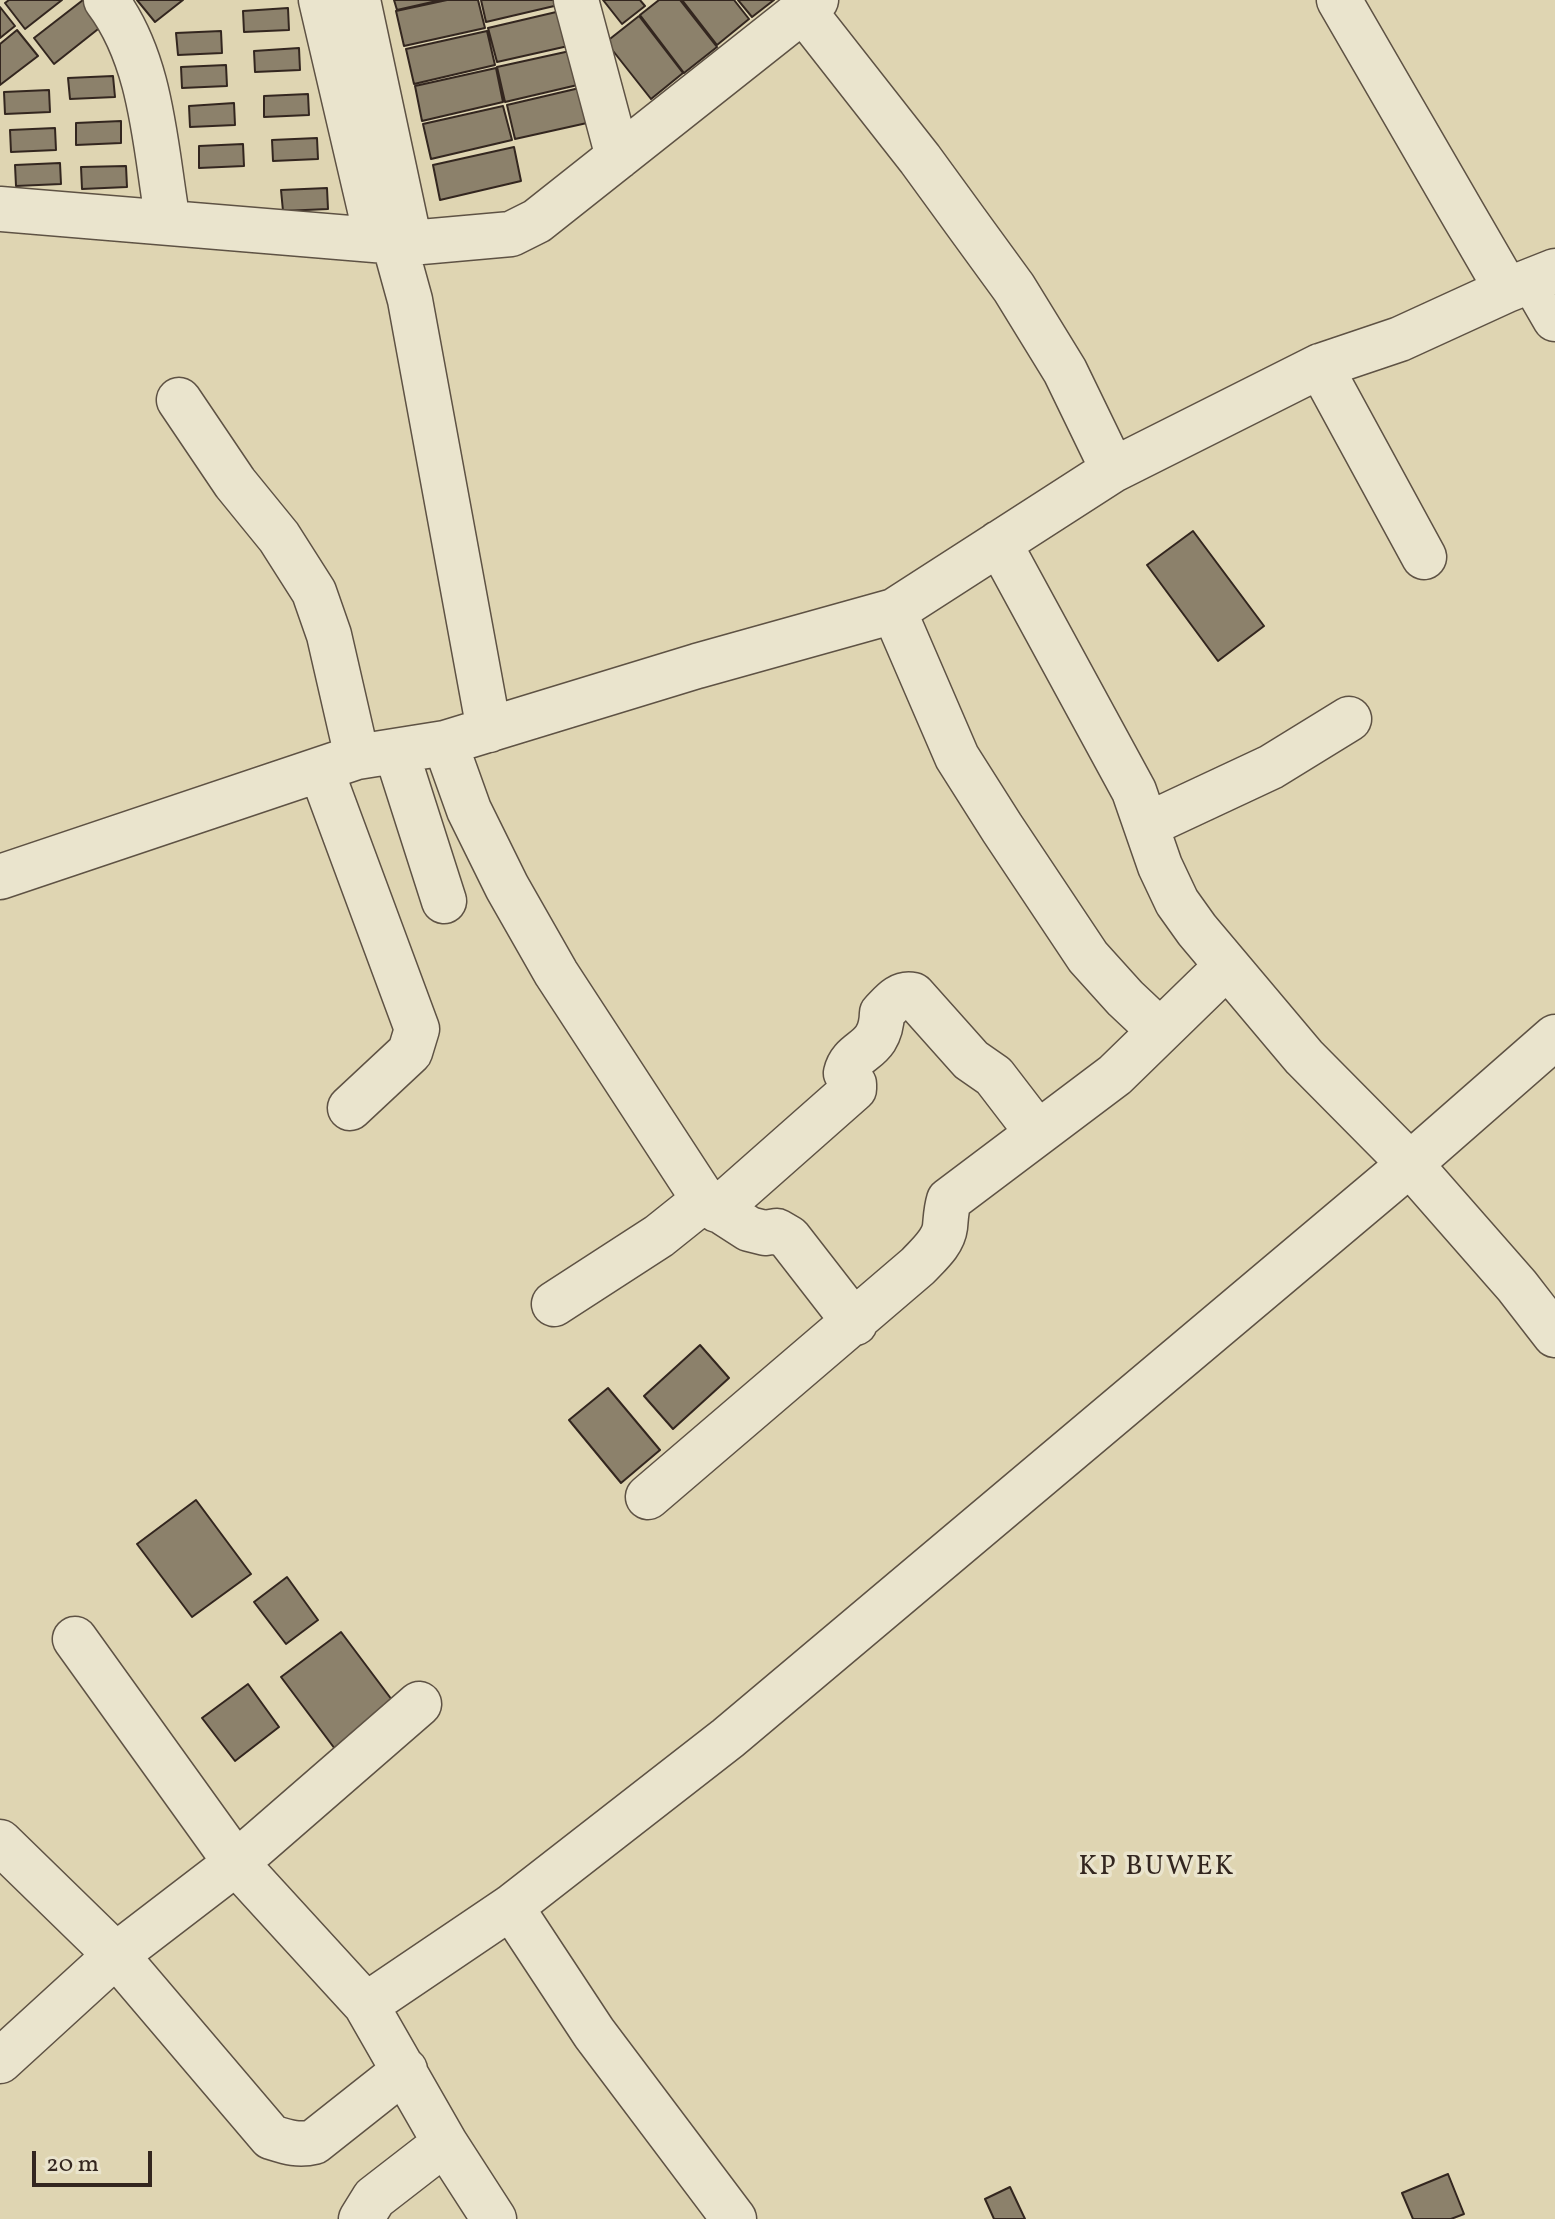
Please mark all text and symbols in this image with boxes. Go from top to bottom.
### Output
district label: KP BUWEK [1078,1852,1236,1886]
scale bar [36,2135,156,2185]
text: 20 m [46,2148,99,2182]

